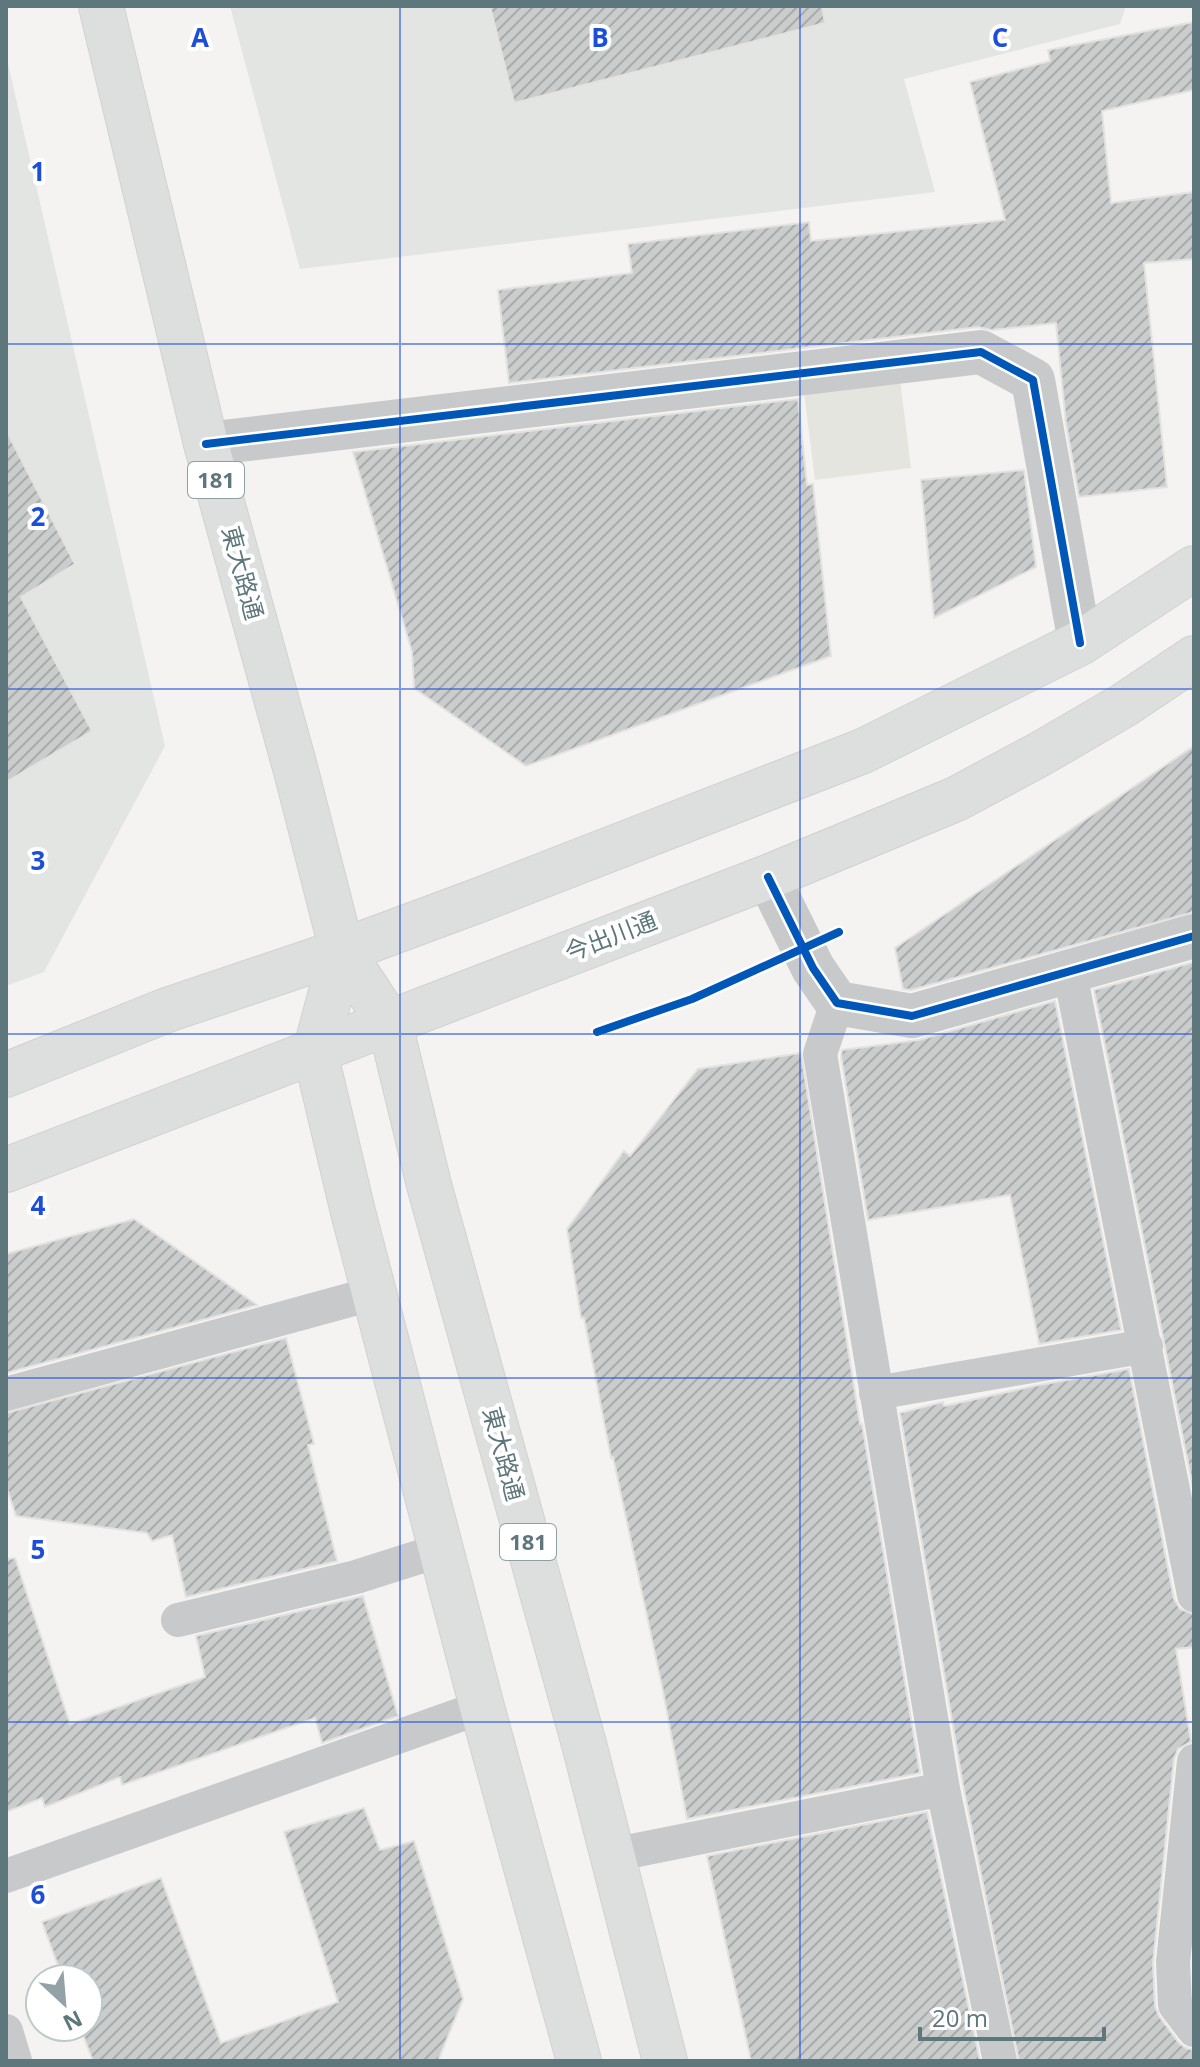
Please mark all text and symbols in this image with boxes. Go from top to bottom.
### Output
text: A [191,19,209,55]
text: B [591,19,609,55]
text: C [992,19,1008,55]
text: 1 [31,153,45,189]
road number: 181 [188,462,244,498]
text: 2 [31,498,46,534]
street label: 東大路通 [215,522,272,623]
text: 3 [31,842,45,878]
street label: 今出川通 [560,903,661,968]
text: 4 [31,1187,46,1223]
street label: 東大路通 [476,1403,533,1504]
road number: 181 [500,1524,556,1560]
text: 5 [31,1531,45,1567]
text: 6 [31,1876,46,1912]
north arrow [24,1963,104,2043]
scale bar [920,1991,1104,2041]
text: 20 m [932,2001,988,2034]
text: N [59,2004,88,2039]

